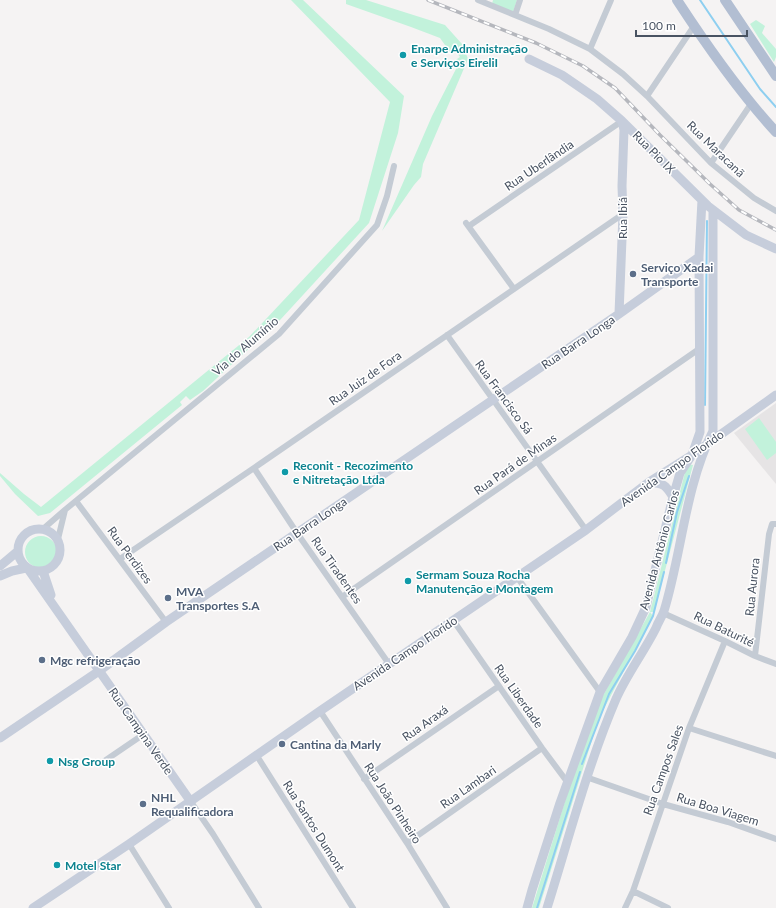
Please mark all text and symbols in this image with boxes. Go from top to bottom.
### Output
scale bar [636,12,747,38]
text: 100 m [642,18,676,33]
place label: Enarpe Administração e Serviços EireliI [411,41,528,70]
marker: Enarpe Administração e Serviços EireliI [398,50,408,60]
street label: Rua Maracanã [684,118,748,180]
street label: Rua Pio IX [630,128,679,177]
street label: Rua Uberlândia [502,136,576,194]
street label: Rua Ibiá [615,197,630,239]
place label: Serviço Xadai Transporte [641,260,713,289]
marker: Serviço Xadai Transporte [628,269,638,279]
street label: Rua Barra Longa [538,312,618,372]
street label: Via do Alumínio [209,313,281,379]
street label: Rua Juiz de Fora [326,347,404,409]
street label: Rua Francisco Sá [472,357,536,437]
street label: Avenida Campo Florido [617,427,727,509]
street label: Rua Pará de Minas [471,430,559,498]
place label: Reconit - Recozimento e Nitretação Ltda [293,458,413,487]
marker: Reconit - Recozimento e Nitretação Ltda [280,467,290,477]
street label: Avenida Antônio Carlos [636,488,682,612]
street label: Rua Barra Longa [270,494,350,554]
street label: Rua Perdizes [104,524,156,586]
street label: Rua Tiradentes [308,534,366,606]
street label: Rua Aurora [741,557,763,617]
place label: Sermam Souza Rocha Manutenção e Montagem [416,567,553,596]
marker: Sermam Souza Rocha Manutenção e Montagem [403,576,413,586]
place label: MVA Transportes S.A [176,584,260,613]
marker: MVA Transportes S.A [163,593,173,603]
street label: Rua Baturité [691,608,757,650]
street label: Avenida Campo Florido [350,612,460,694]
place label: Mgc refrigeração [50,653,141,668]
marker: Mgc refrigeração [37,655,47,665]
street label: Rua Liberdade [491,661,547,731]
street label: Rua Campina Verde [105,685,177,777]
street label: Rua Araxá [399,702,451,744]
street label: Rua Campos Sales [640,723,686,817]
place label: Cantina da Marly [290,737,382,752]
marker: Cantina da Marly [277,739,287,749]
place label: Nsg Group [58,754,115,769]
marker: Nsg Group [45,756,55,766]
street label: Rua João Pinheiro [361,760,425,847]
street label: Rua Lambari [437,762,499,812]
street label: Rua Santos Dumont [280,778,348,875]
street label: Rua Boa Viagem [675,789,761,829]
place label: NHL Requalificadora [151,790,234,819]
marker: NHL Requalificadora [138,799,148,809]
place label: Motel Star [65,858,122,873]
marker: Motel Star [52,860,62,870]

